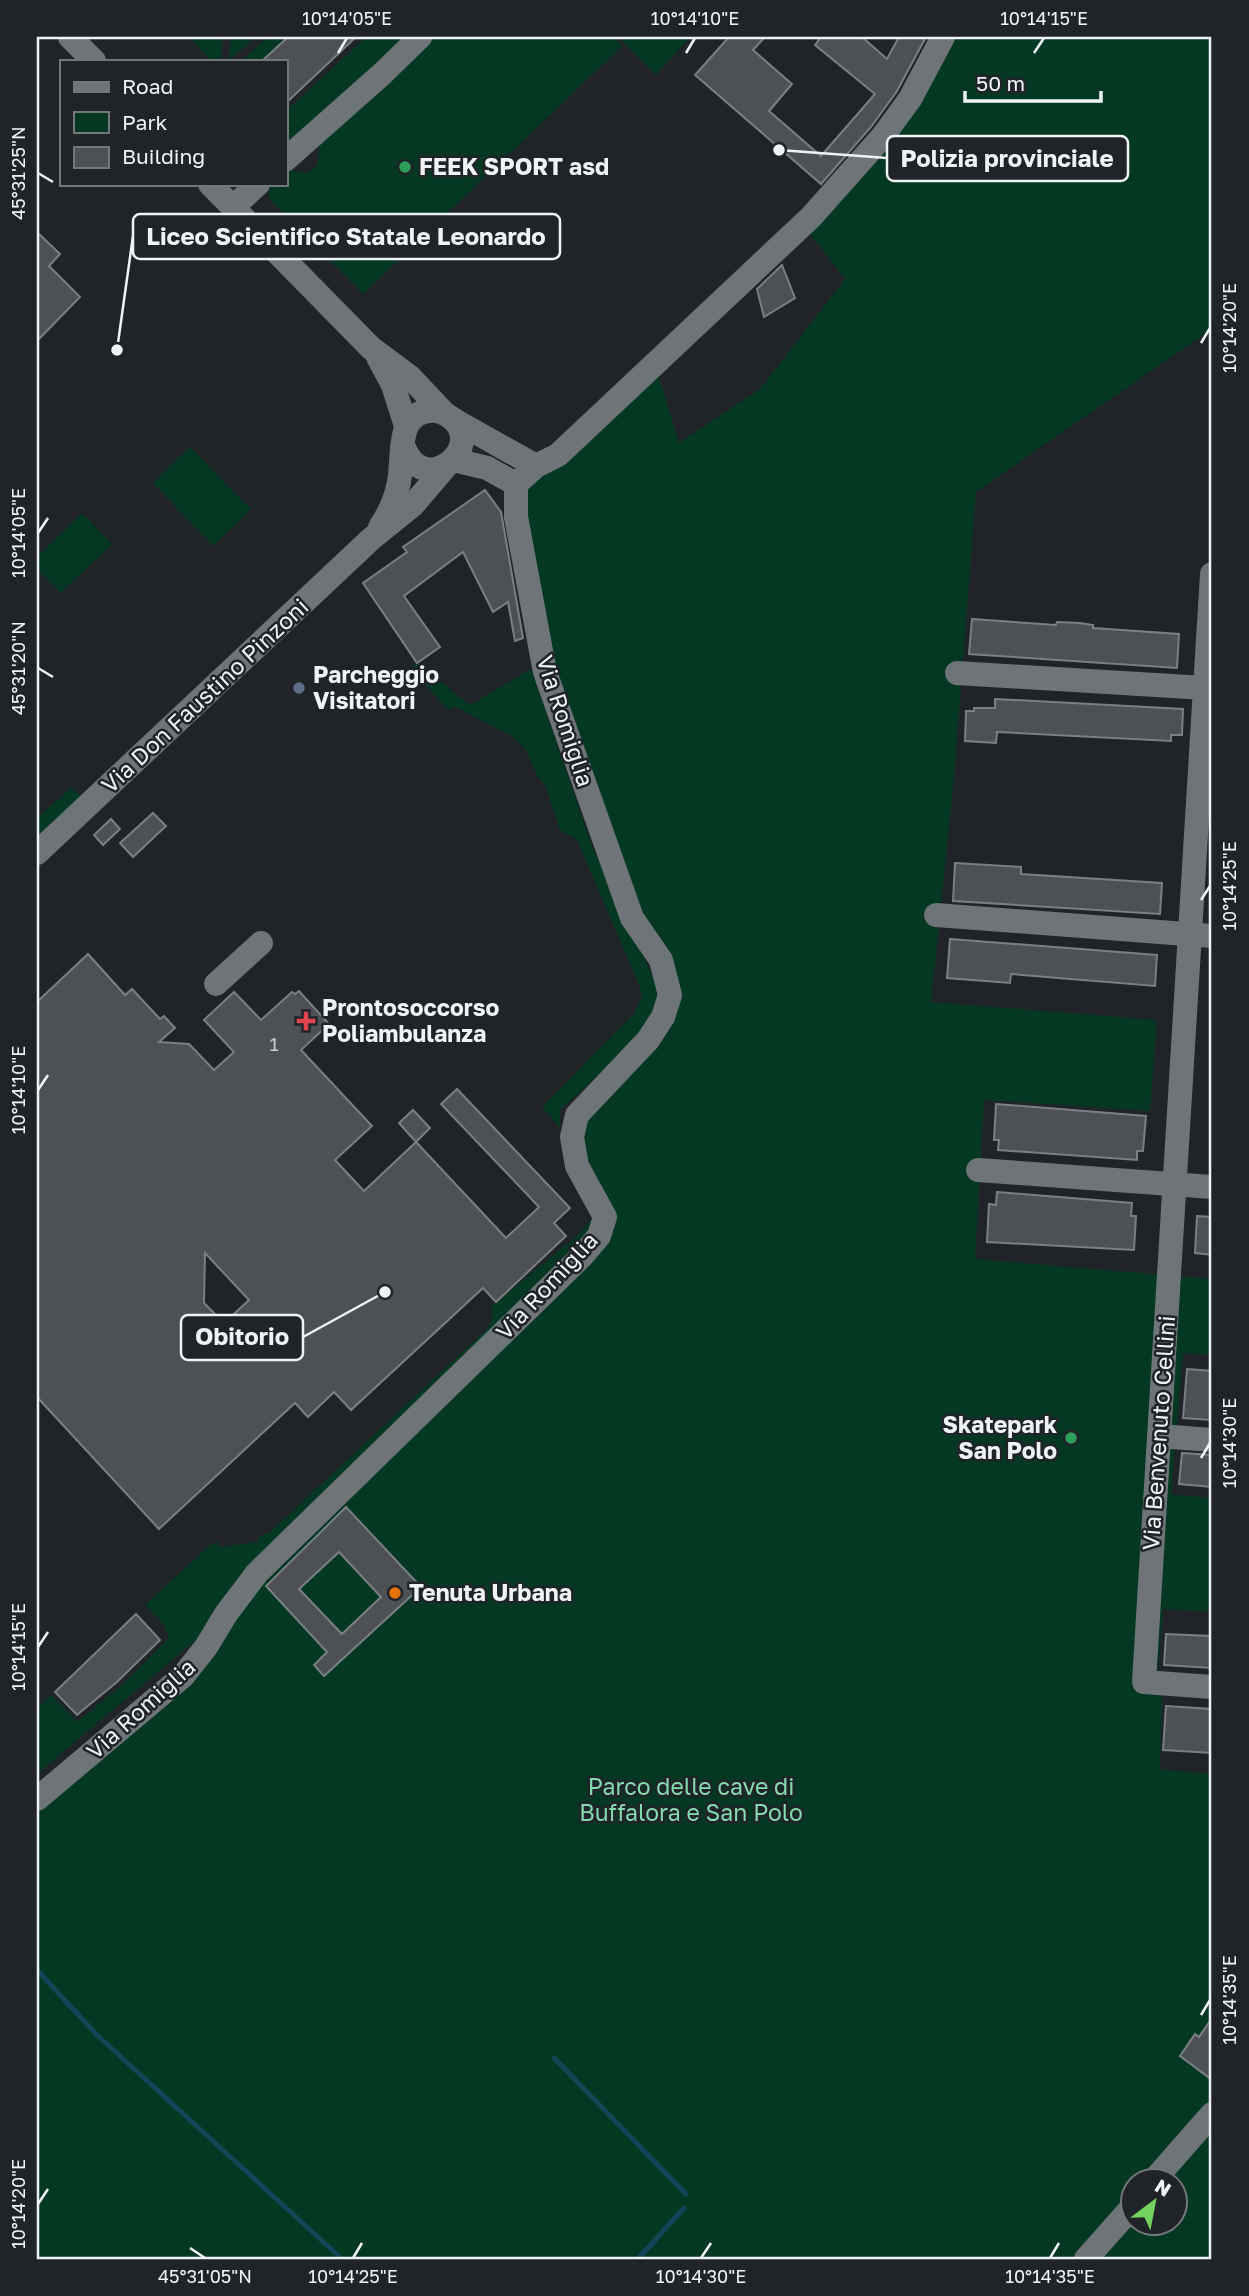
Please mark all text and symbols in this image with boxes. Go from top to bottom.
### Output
text: 10°14'05"E [302,7,392,29]
text: 10°14'10"E [651,7,739,29]
text: 10°14'15"E [1000,7,1088,29]
legend [60,60,287,186]
scale bar [965,60,1102,104]
text: 50 m [976,70,1025,96]
text: Road [122,73,173,99]
text: Park [122,109,168,135]
text: 45°31'25"N [7,126,29,220]
callout: Polizia provinciale [887,136,1128,181]
text: Building [122,143,205,169]
text: Polizia provinciale [900,143,1114,172]
place label: FEEK SPORT asd [419,152,609,180]
marker: FEEK SPORT asd [397,159,413,175]
callout: Liceo Scientifico Statale Leonardo [133,214,560,259]
text: Liceo Scientifico Statale Leonardo [146,221,546,250]
text: 10°14'20"E [1218,283,1240,373]
text: 10°14'05"E [7,488,29,578]
street label: Via Don Faustino Pinzoni [95,592,314,799]
text: 45°31'20"N [7,621,29,715]
street label: Via Romiglia [532,651,600,790]
place label: Parcheggio Visitatori [313,660,439,714]
marker: Parcheggio Visitatori [291,680,307,696]
text: 10°14'25"E [1218,841,1240,931]
place label: Prontosoccorso Poliambulanza [322,993,500,1047]
marker: Prontosoccorso Poliambulanza [296,1011,316,1031]
house number: 1 [269,1032,279,1055]
text: 10°14'10"E [7,1046,29,1134]
street label: Via Romiglia [489,1226,603,1345]
street label: Via Benvenuto Cellini [1136,1314,1180,1551]
callout: Obitorio [181,1315,303,1360]
text: Obitorio [195,1321,289,1350]
text: 10°14'30"E [1218,1398,1240,1488]
place label: Skatepark San Polo [943,1410,1058,1464]
marker: Skatepark San Polo [1063,1430,1079,1446]
place label: Tenuta Urbana [409,1578,572,1606]
marker: Tenuta Urbana [387,1585,403,1601]
text: 10°14'15"E [7,1603,29,1691]
street label: Via Romiglia [80,1652,200,1764]
park label: Parco delle cave di Buffalora e San Polo [579,1772,803,1826]
text: 10°14'35"E [1218,1955,1240,2045]
text: 10°14'20"E [7,2159,29,2249]
north arrow [1120,2166,1190,2236]
text: N [1151,2174,1175,2201]
text: 45°31'05"N [158,2265,252,2287]
text: 10°14'25"E [308,2265,398,2287]
text: 10°14'30"E [656,2265,746,2287]
text: 10°14'35"E [1005,2265,1095,2287]

